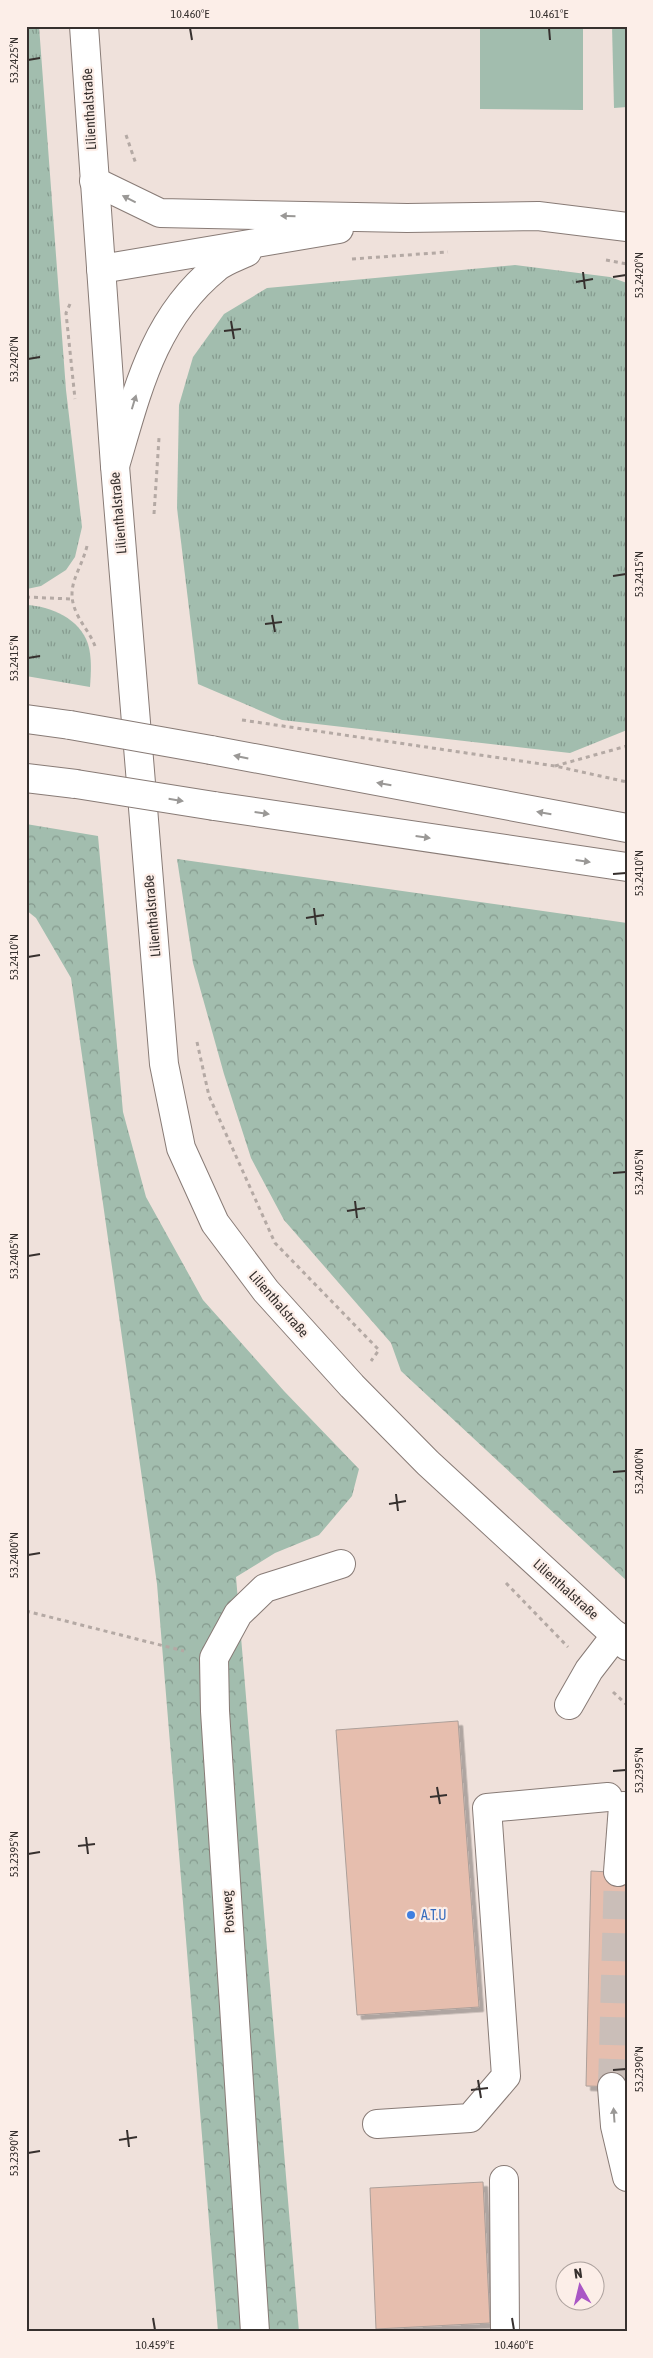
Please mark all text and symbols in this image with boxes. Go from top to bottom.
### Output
text: 10.460°E [171,7,209,21]
text: 10.461°E [530,7,568,21]
text: 53.2425°N [7,37,21,83]
street label: Lilienthalstraße [79,68,99,150]
one-way arrow [121,195,136,203]
one-way arrow [280,211,296,219]
text: 53.2420°N [632,252,646,298]
text: 53.2420°N [7,336,21,382]
one-way arrow [131,395,139,410]
street label: Lilienthalstraße [106,471,130,555]
text: 53.2415°N [632,551,646,597]
text: 53.2415°N [7,635,21,681]
one-way arrow [233,752,249,760]
one-way arrow [376,780,392,788]
one-way arrow [169,797,185,805]
one-way arrow [536,809,552,817]
one-way arrow [254,810,270,818]
one-way arrow [415,833,431,841]
text: 53.2410°N [632,850,646,896]
one-way arrow [576,857,592,865]
street label: Lilienthalstraße [140,874,164,958]
text: 53.2410°N [7,934,21,980]
text: 53.2405°N [632,1149,646,1195]
text: 53.2405°N [7,1233,21,1279]
street label: Lilienthalstraße [246,1268,312,1340]
text: 53.2400°N [632,1448,646,1494]
text: 53.2400°N [7,1532,21,1578]
street label: Lilienthalstraße [530,1556,602,1622]
text: 53.2395°N [632,1747,646,1793]
text: 53.2395°N [7,1831,21,1877]
street label: Postweg [219,1890,237,1934]
place label: A.T.U [421,1907,447,1923]
marker: A.T.U [405,1909,417,1921]
text: 53.2390°N [632,2046,646,2092]
one-way arrow [610,2107,618,2123]
text: 53.2390°N [7,2130,21,2176]
north arrow [556,2260,606,2310]
text: N [573,2265,583,2282]
text: 10.459°E [136,2338,174,2352]
text: 10.460°E [495,2338,533,2352]

